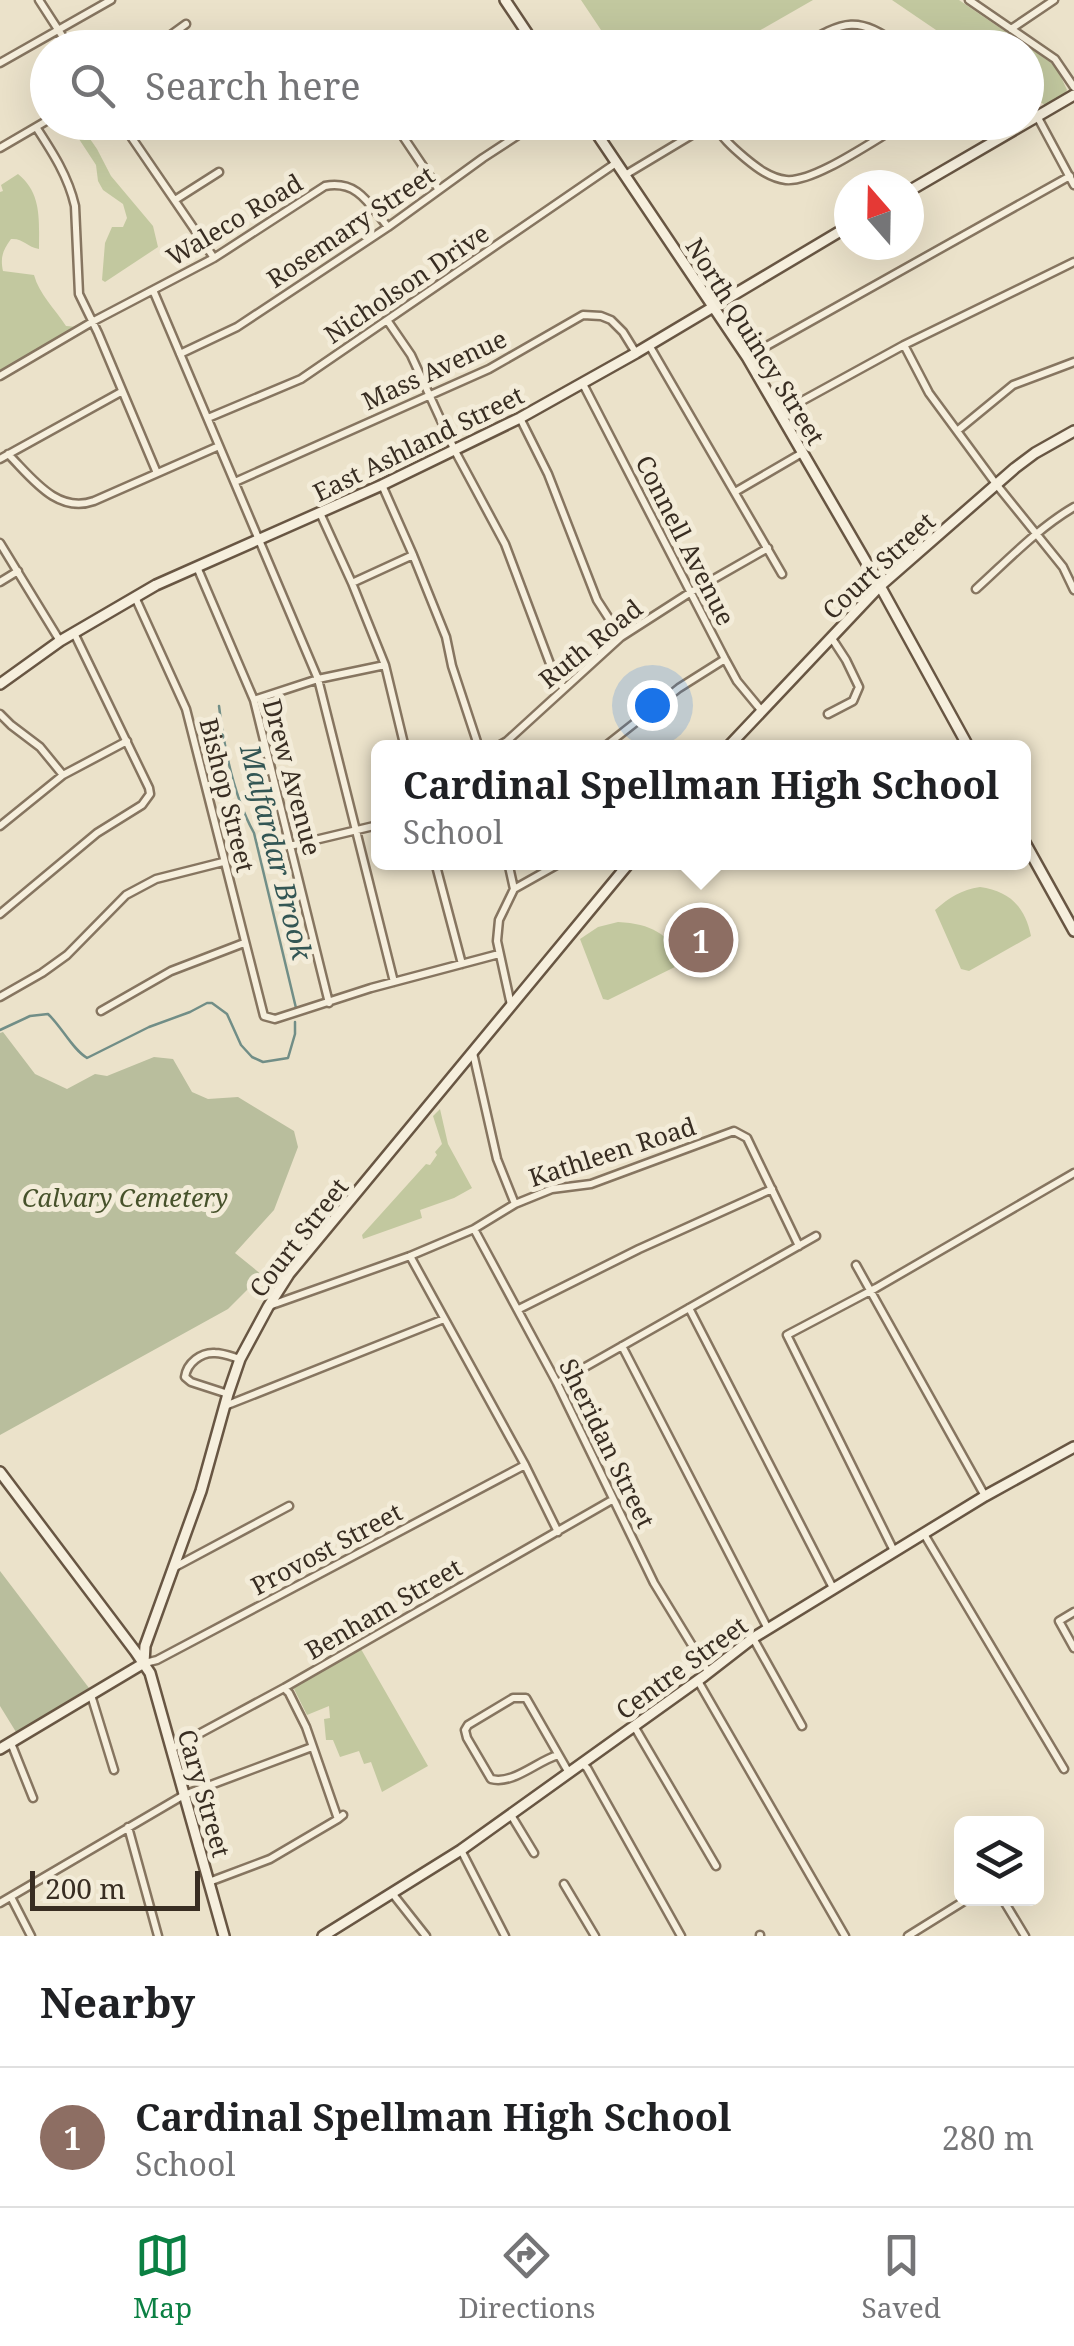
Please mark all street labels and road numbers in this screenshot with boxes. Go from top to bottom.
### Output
street label: Rosemary Street [260,157,441,295]
street label: Waleco Road [160,165,308,273]
street label: Nicholson Drive [317,215,495,351]
street label: North Quincy Street [679,231,833,451]
street label: Mass Avenue [356,321,512,417]
street label: East Ashland Street [307,377,529,509]
street label: Connell Avenue [628,449,744,631]
street label: Court Street [814,504,942,626]
street label: Ruth Road [531,591,649,695]
street label: Drew Avenue [256,695,330,859]
street label: Bishop Street [192,714,264,876]
street label: Kathleen Road [524,1108,700,1194]
street label: Court Street [241,1170,355,1304]
street label: Sheridan Street [552,1353,664,1533]
street label: Provost Street [245,1494,408,1602]
street label: Benham Street [298,1549,468,1667]
street label: Centre Street [608,1608,754,1726]
street label: Cary Street [171,1725,240,1861]

